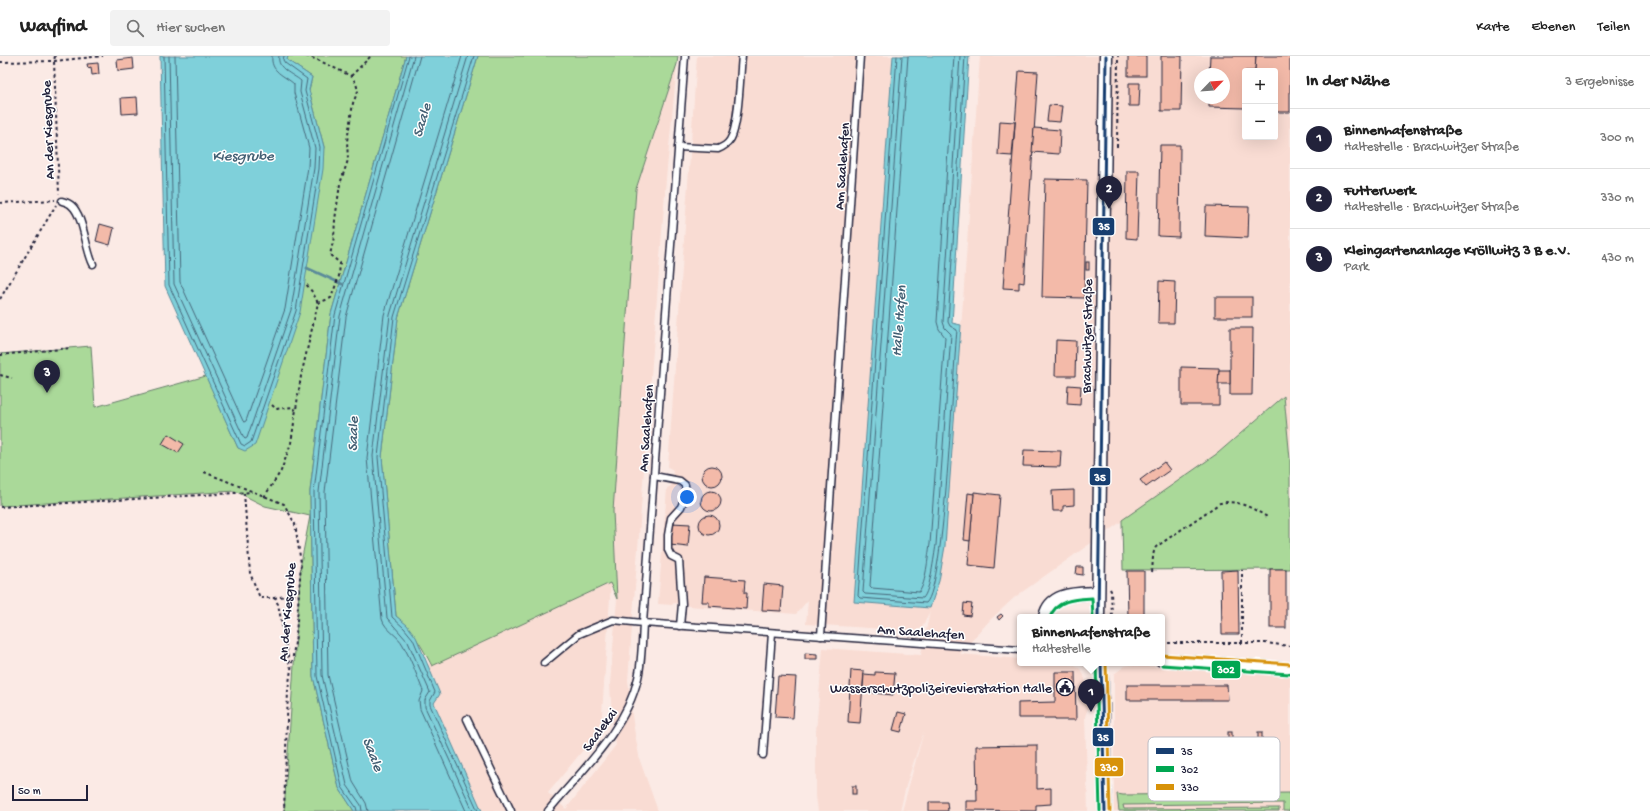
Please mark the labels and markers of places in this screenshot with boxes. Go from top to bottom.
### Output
pin: 2 [1096,176,1122,209]
pin: 3 [34,360,60,393]
public building icon: Wasserschutzpolizeirevierstation Halle [1055,677,1075,697]
pin: 1 [1078,679,1104,712]
place label: Wasserschutzpolizeirevierstation Halle [830,681,1053,698]

